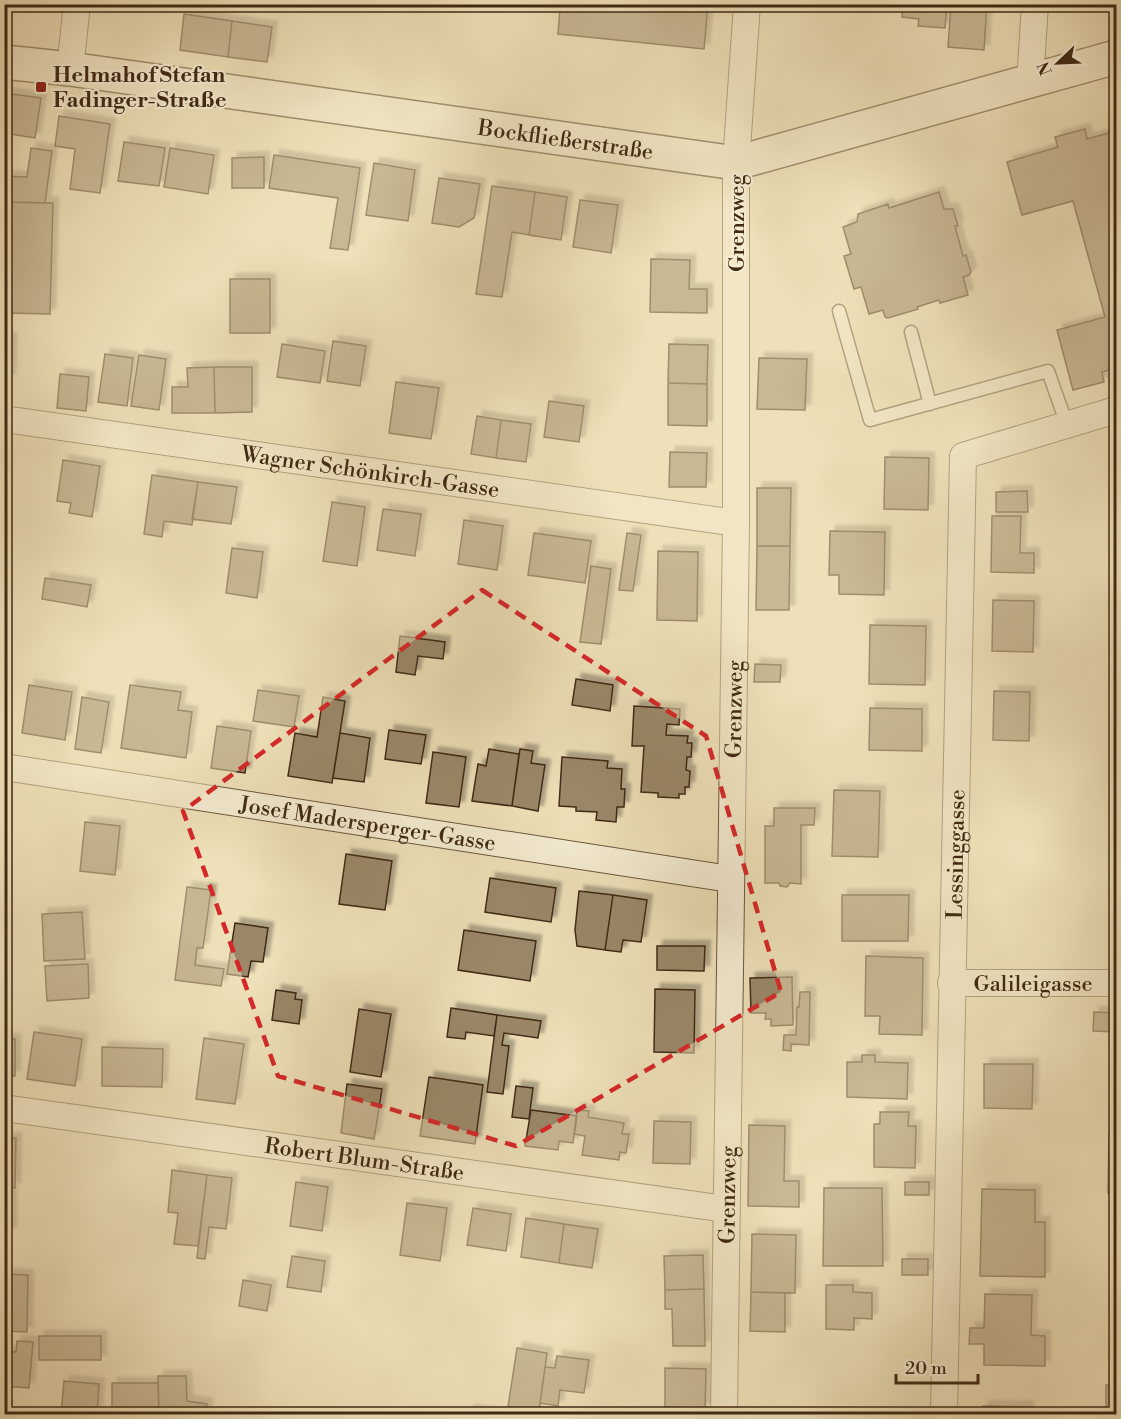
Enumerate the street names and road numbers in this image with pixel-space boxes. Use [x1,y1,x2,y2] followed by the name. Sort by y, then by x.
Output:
[475,115,655,166] street label: Bockfließerstraße
[724,173,751,272] street label: Grenzweg
[238,441,501,504] street label: Wagner Schönkirch-Gasse
[721,659,749,758] street label: Grenzweg
[942,789,971,919] street label: Lessinggasse
[236,791,498,858] street label: Josef Madersperger-Gasse
[974,971,1093,998] street label: Galileigasse
[263,1133,466,1187] street label: Robert Blum-Straße
[714,1145,743,1244] street label: Grenzweg

